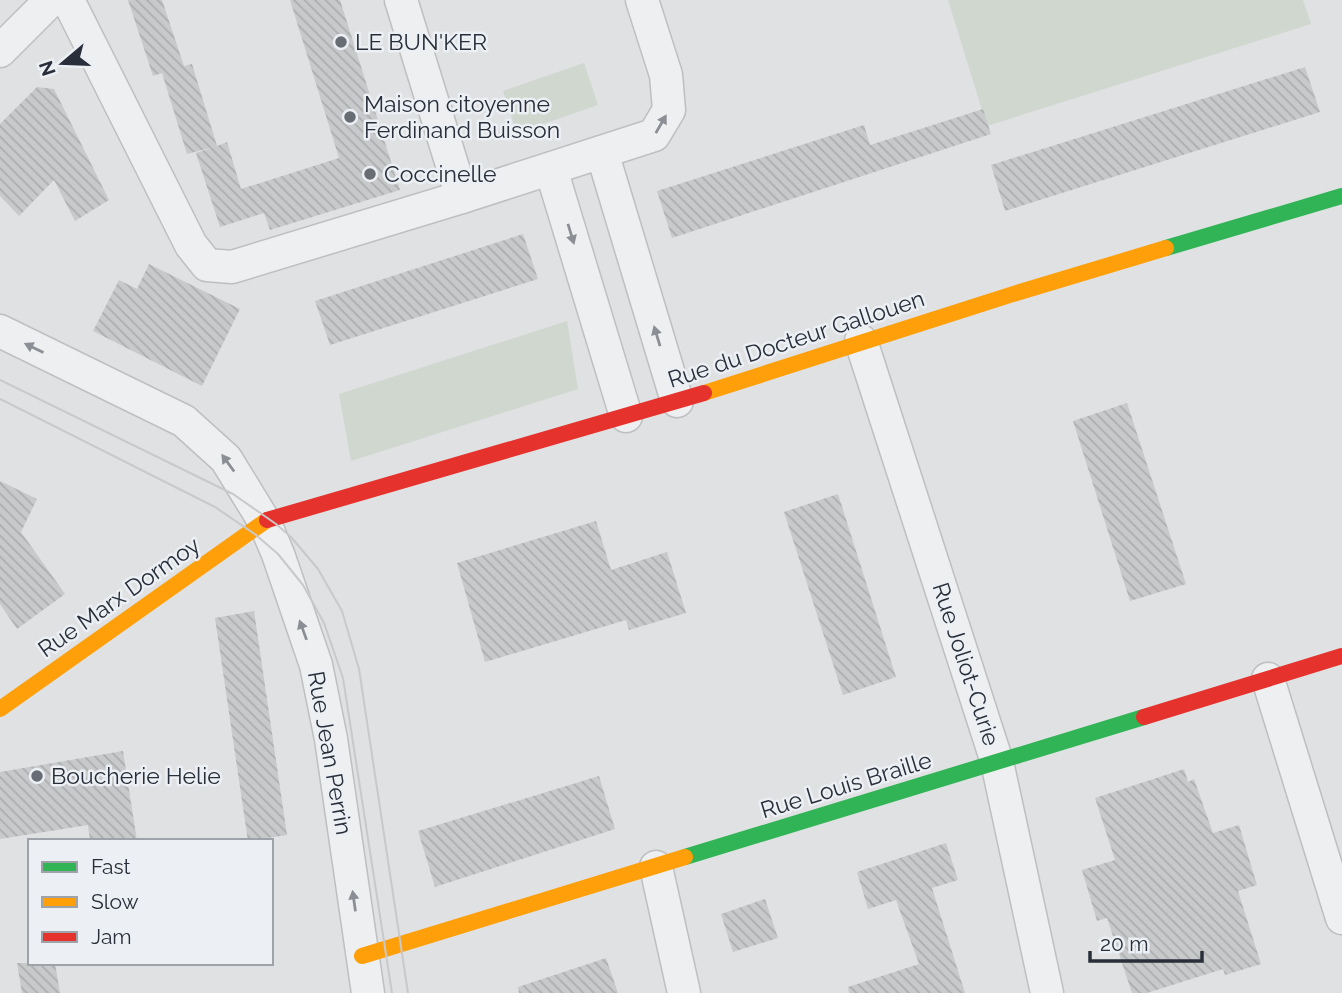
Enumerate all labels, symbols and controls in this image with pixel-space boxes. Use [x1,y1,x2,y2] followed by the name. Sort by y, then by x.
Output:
[28,28,98,98] north arrow
[355,28,487,55] place label: LE BUN'KER
[333,34,349,50] marker: LE BUN'KER
[34,58,60,79] text: N
[364,90,560,143] place label: Maison citoyenne Ferdinand Buisson
[342,109,358,125] marker: Maison citoyenne Ferdinand Buisson
[655,114,667,133] one-way arrow
[384,160,497,187] place label: Coccinelle
[362,166,378,182] marker: Coccinelle
[567,224,577,245] one-way arrow
[664,284,928,393] street label: Rue du Docteur Gallouen
[652,325,662,346] one-way arrow
[24,343,44,354] one-way arrow
[220,455,235,473] one-way arrow
[33,531,205,662] street label: Rue Marx Dormoy
[927,579,1006,749] street label: Rue Joliot-Curie
[297,620,308,641] one-way arrow
[303,669,358,837] street label: Rue Jean Perrin
[757,746,935,823] street label: Rue Louis Braille
[51,762,221,789] place label: Boucherie Helie
[29,768,45,784] marker: Boucherie Helie
[28,839,273,965] legend
[91,854,131,879] text: Fast
[91,889,139,914] text: Slow
[349,890,360,912] one-way arrow
[1090,920,1202,964] scale bar
[91,924,132,949] text: Jam
[1100,931,1148,956] text: 20 m

